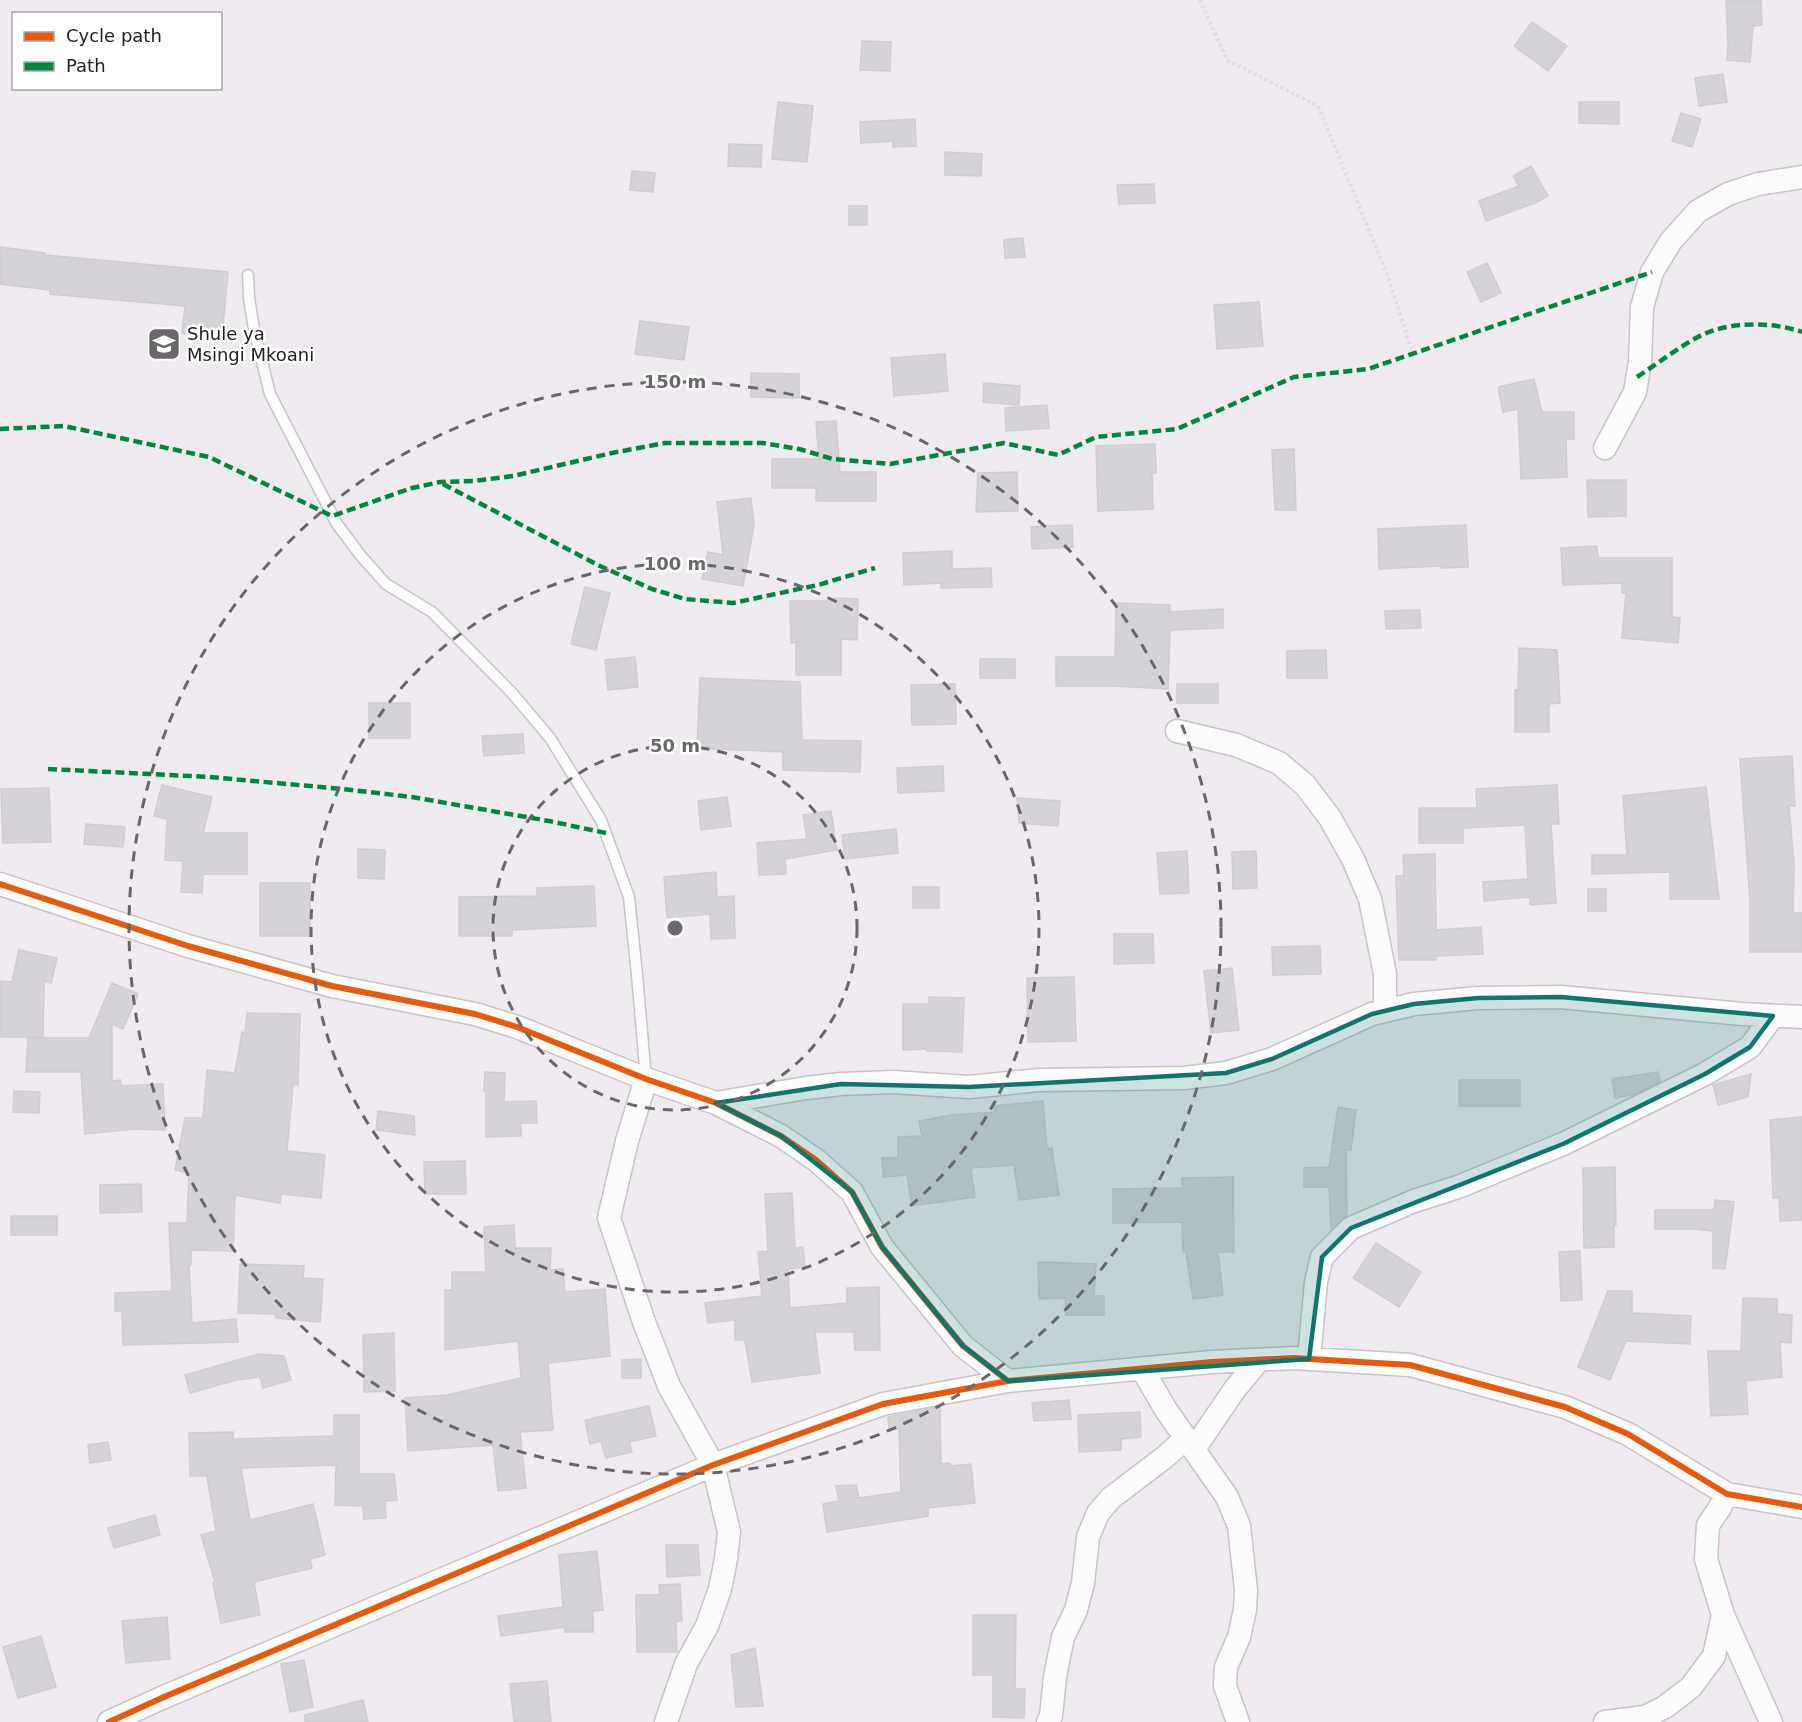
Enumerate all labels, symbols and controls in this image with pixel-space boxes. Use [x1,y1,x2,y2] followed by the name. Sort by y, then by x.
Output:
[12,12,222,90] legend
[66,25,162,46] text: Cycle path
[66,55,106,76] text: Path
[187,323,314,365] place label: Shule ya Msingi Mkoani
[146,326,182,362] school or university icon: Shule ya Msingi Mkoani
[644,371,706,392] text: 150 m
[644,553,706,574] text: 100 m
[650,735,700,756] text: 50 m
[665,918,685,938] centre of rings

